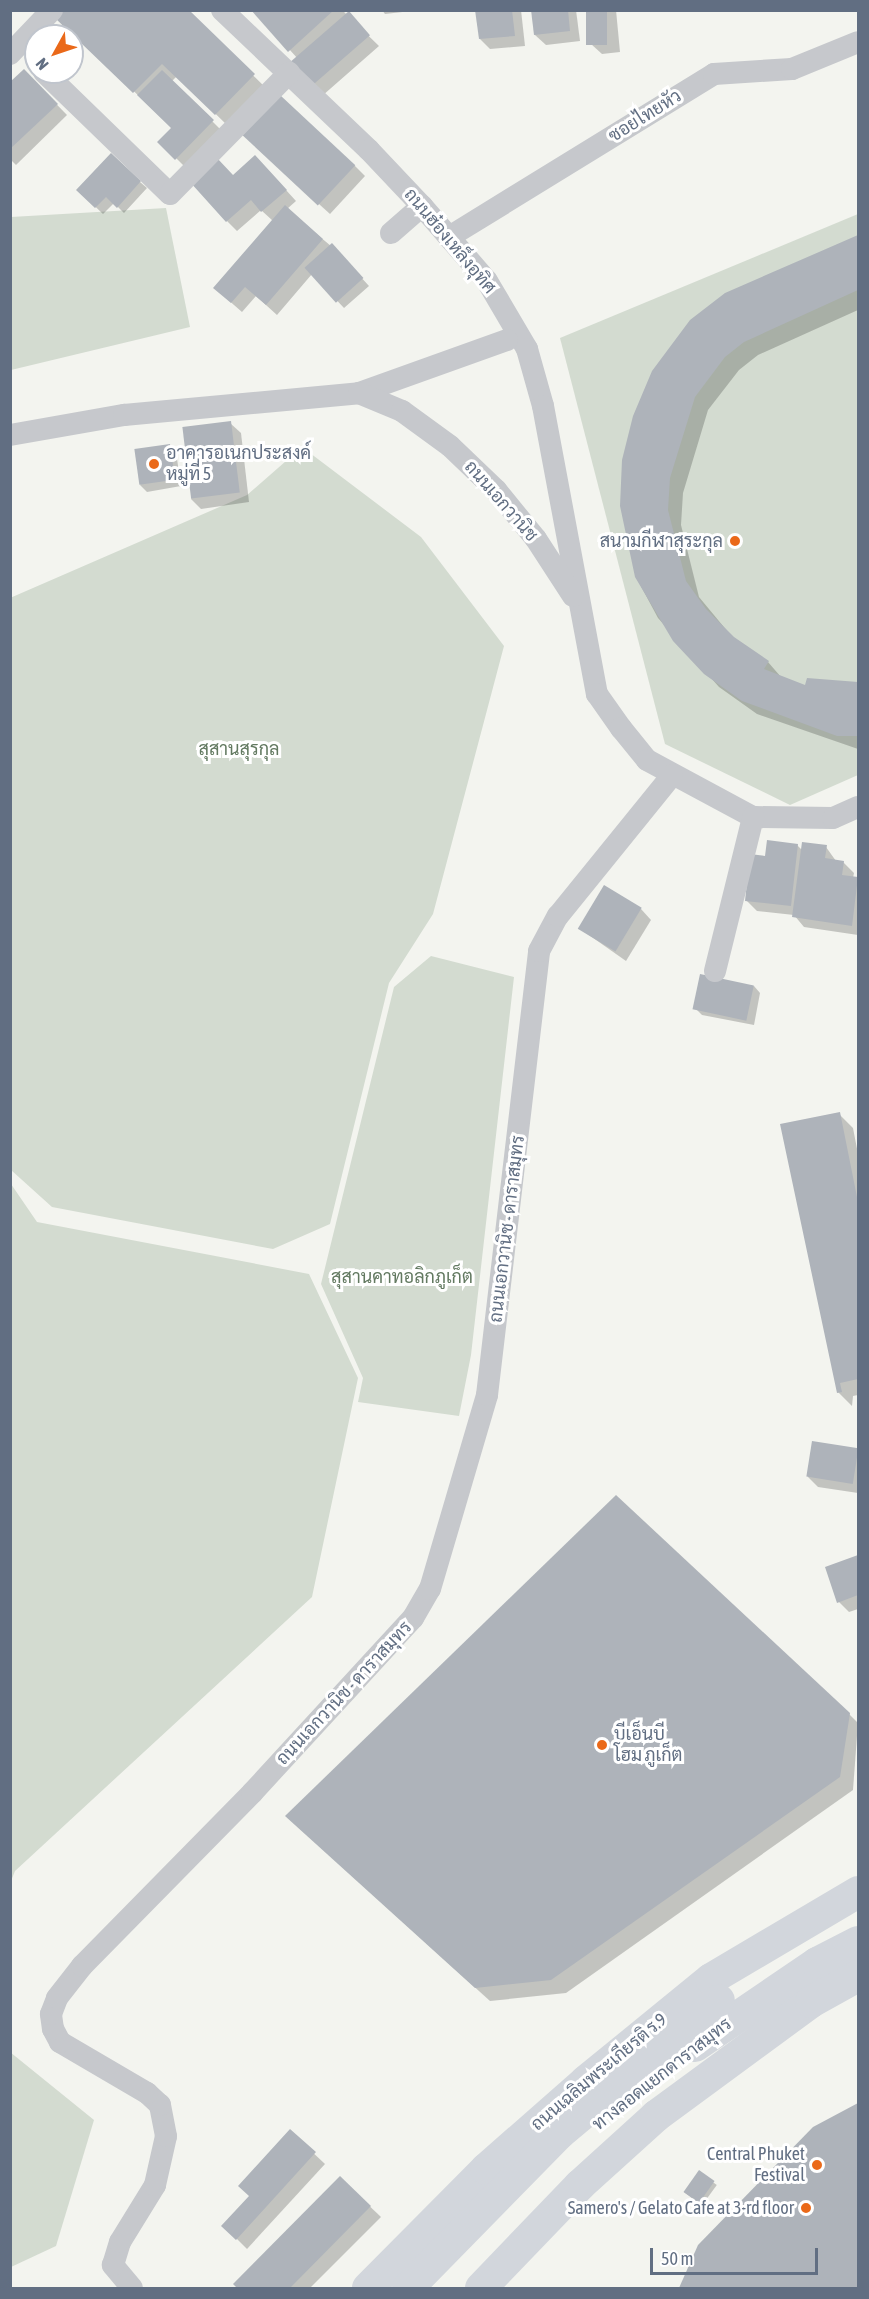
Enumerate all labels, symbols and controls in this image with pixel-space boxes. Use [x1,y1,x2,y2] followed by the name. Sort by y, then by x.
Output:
[24,24,84,84] north arrow
[32,55,52,74] text: N
[605,85,685,147] street label: ซอยไทยหัว
[400,184,500,298] street label: ถนนฮ๋องเหล็งอุทิศ
[166,443,311,486] place label: อาคารอเนกประสงค์ หมู่ที่ 5
[460,456,542,546] street label: ถนนเอกวานิช
[147,457,161,471] marker: อาคารอเนกประสงค์ หมู่ที่ 5
[600,530,723,552] place label: สนามกีฬาสุระกุล
[728,534,742,548] marker: สนามกีฬาสุระกุล
[198,738,280,760] park label: สุสานสุรกุล
[485,1134,529,1324] street label: ถนนเอกวานิช - ดาราสมุทร
[331,1266,473,1288] park label: สุสานคาทอลิกภูเก็ต
[272,1617,416,1769] street label: ถนนเอกวานิช - ดาราสมุทร
[614,1724,682,1766] place label: บีเอ็นบี โฮม ภูเก็ต
[595,1738,609,1752] marker: บีเอ็นบี โฮม ภูเก็ต
[527,2009,671,2135] street label: ถนนเฉลิมพระเกียรติ ร.9
[588,2013,736,2135] street label: ทางลอดแยกดาราสมุทร
[707,2144,805,2186] place label: Central Phuket Festival
[810,2158,824,2172] marker: Central Phuket Festival
[568,2197,794,2219] place label: Samero's / Gelato Cafe at 3-rd floor
[799,2201,813,2215] marker: Samero's / Gelato Cafe at 3-rd floor
[653,2236,821,2274] scale bar
[661,2248,693,2269] text: 50 m

